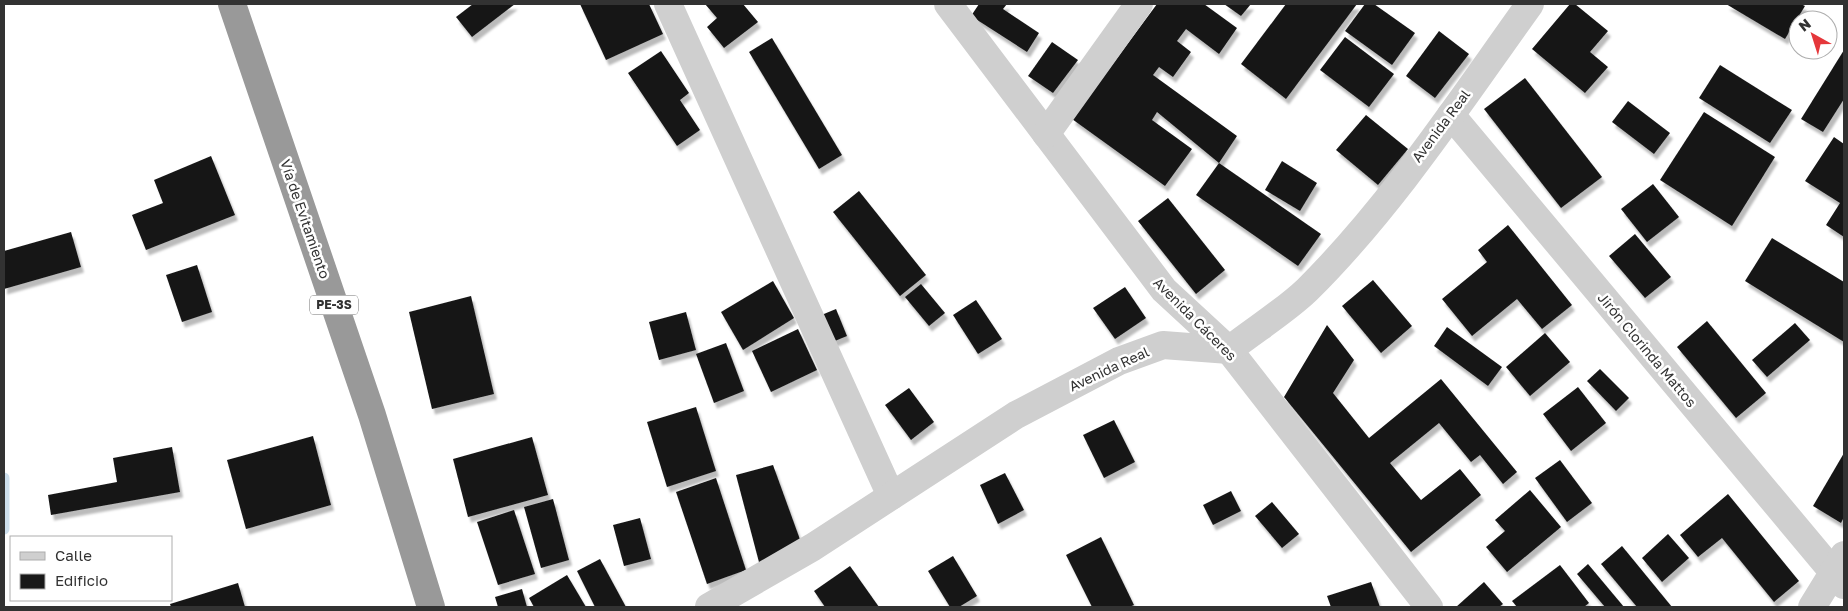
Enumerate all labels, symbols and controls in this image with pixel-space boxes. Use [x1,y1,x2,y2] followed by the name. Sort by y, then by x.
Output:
[1788,10,1838,60] north arrow
[1795,15,1814,34] text: N
[1408,86,1473,165] street label: Avenida Real
[277,157,334,281] street label: Vía de Evitamiento
[1150,274,1240,364] street label: Avenida Cáceres
[1595,289,1700,410] street label: Jirón Clorinda Mattos
[310,296,358,314] road number: PE-3S
[1066,343,1152,395] street label: Avenida Real
[10,536,172,601] legend
[55,546,92,564] text: Calle
[55,571,108,589] text: Edificio

